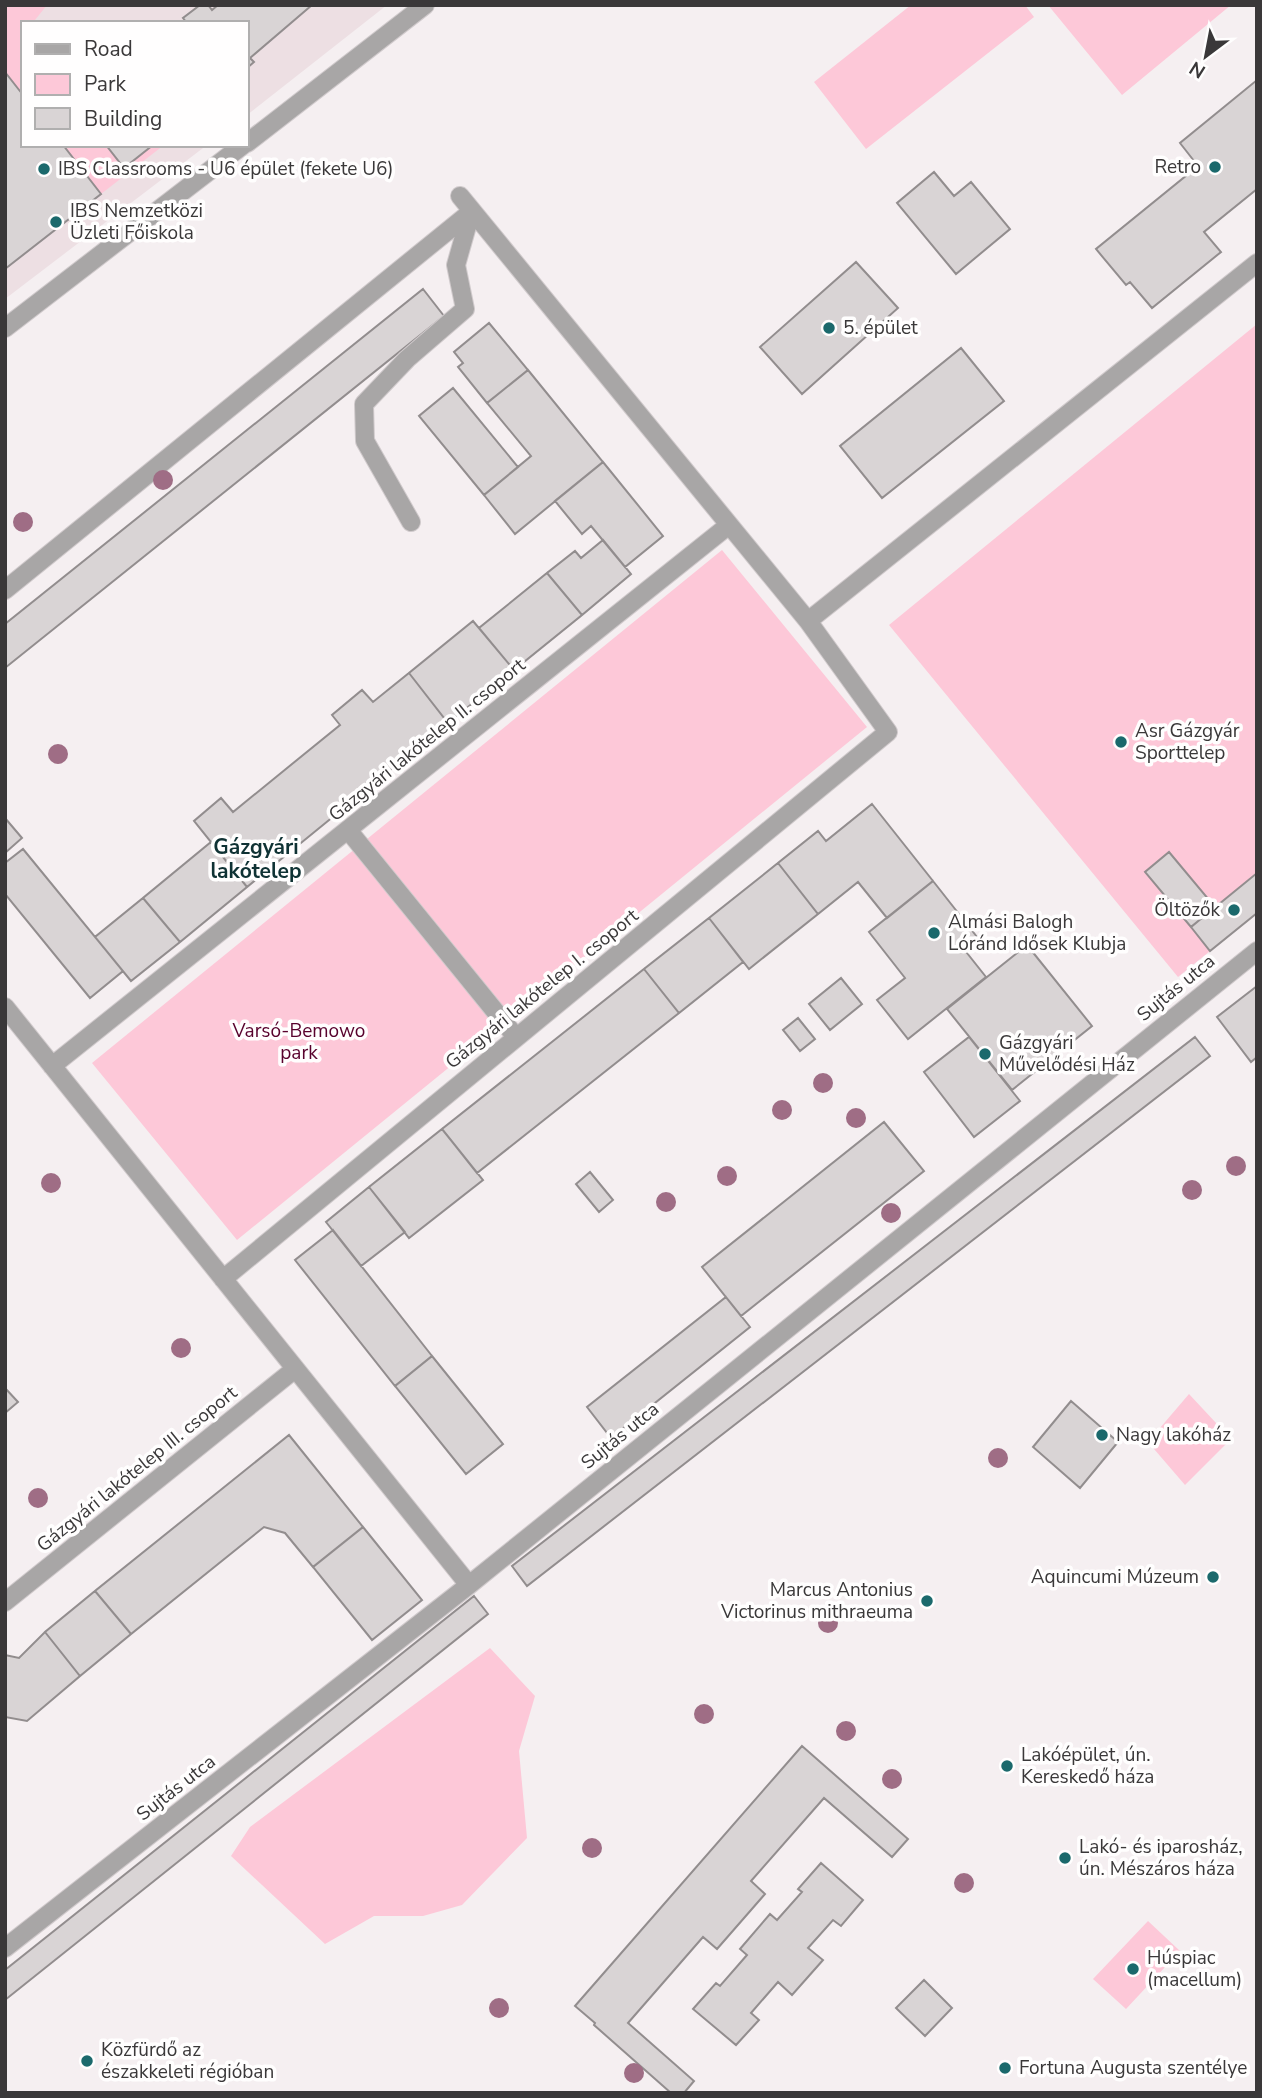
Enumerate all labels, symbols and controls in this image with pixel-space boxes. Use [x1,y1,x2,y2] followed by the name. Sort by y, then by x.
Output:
[21,21,248,147] legend
[1171,21,1241,91] north arrow
[84,35,133,63] text: Road
[1185,55,1210,84] text: N
[84,70,126,98] text: Park
[84,105,162,133] text: Building
[1155,154,1201,180] place label: Retro
[58,156,394,182] place label: IBS Classrooms - U6 épület (fekete U6)
[1207,159,1223,175] marker: Retro
[36,161,52,177] marker: IBS Classrooms - U6 épület (fekete U6)
[70,198,203,246] place label: IBS Nemzetközi Üzleti Főiskola
[48,214,64,230] marker: IBS Nemzetközi Üzleti Főiskola
[843,315,918,341] place label: 5. épület
[821,320,837,336] marker: 5. épület
[323,652,531,828] street label: Gázgyári lakótelep II. csoport
[1135,718,1240,766] place label: Asr Gázgyár Sporttelep
[1113,734,1129,750] marker: Asr Gázgyár Sporttelep
[210,833,302,885] district label: Gázgyári lakótelep
[1154,897,1220,923] place label: Öltözők
[1226,902,1242,918] marker: Öltözők
[440,903,644,1075] street label: Gázgyári lakótelep I. csoport
[948,909,1126,957] place label: Almási Balogh Lóránd Idősek Klubja
[926,925,942,941] marker: Almási Balogh Lóránd Idősek Klubja
[1131,948,1221,1028] street label: Sujtás utca
[232,1018,365,1066] park label: Varsó-Bemowo park
[999,1030,1135,1078] place label: Gázgyári Művelődési Ház
[977,1046,993,1062] marker: Gázgyári Művelődési Ház
[31,1380,243,1558] street label: Gázgyári lakótelep III. csoport
[575,1396,665,1476] street label: Sujtás utca
[1116,1422,1231,1448] place label: Nagy lakóház
[1094,1427,1110,1443] marker: Nagy lakóház
[1031,1564,1199,1590] place label: Aquincumi Múzeum
[1205,1569,1221,1585] marker: Aquincumi Múzeum
[720,1577,913,1625] place label: Marcus Antonius Victorinus mithraeuma
[919,1593,935,1609] marker: Marcus Antonius Victorinus mithraeuma
[1021,1742,1154,1790] place label: Lakóépület, ún. Kereskedő háza
[131,1749,221,1827] street label: Sujtás utca
[999,1758,1015,1774] marker: Lakóépület, ún. Kereskedő háza
[1079,1834,1243,1882] place label: Lakó- és iparosház, ún. Mészáros háza
[1057,1850,1073,1866] marker: Lakó- és iparosház, ún. Mészáros háza
[1147,1945,1242,1993] place label: Húspiac (macellum)
[1125,1961,1141,1977] marker: Húspiac (macellum)
[101,2037,274,2085] place label: Közfürdő az északkeleti régióban
[79,2053,95,2069] marker: Közfürdő az északkeleti régióban
[1019,2055,1247,2081] place label: Fortuna Augusta szentélye
[997,2060,1013,2076] marker: Fortuna Augusta szentélye

